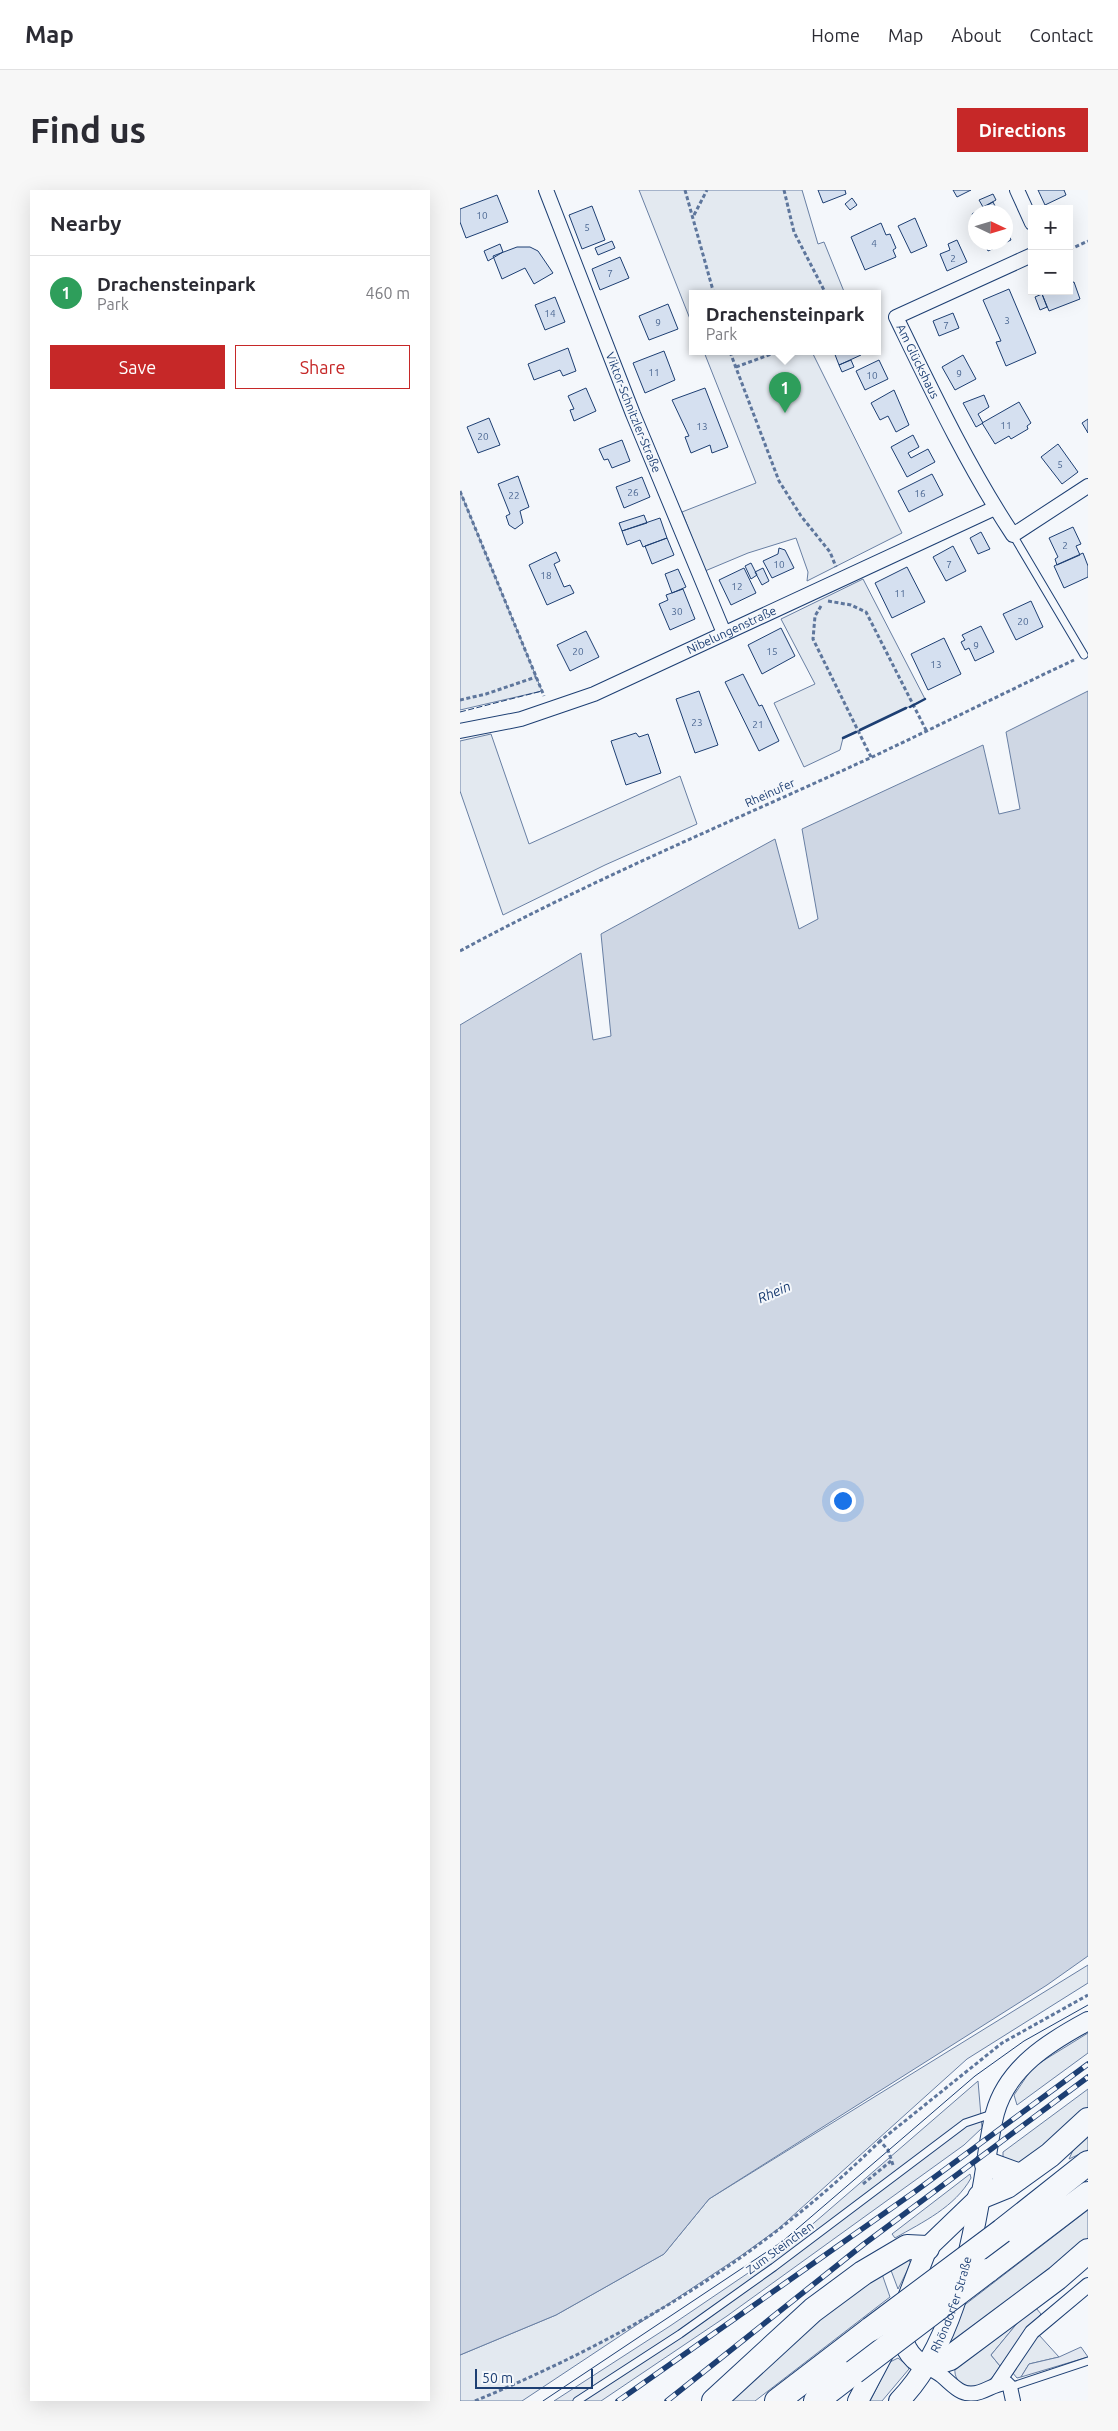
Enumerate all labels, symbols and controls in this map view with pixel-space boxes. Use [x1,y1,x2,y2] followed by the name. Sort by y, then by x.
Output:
[25,21,74,48] text: Map
[811,25,860,45] text: Home
[888,25,923,45] text: Map
[951,25,1001,45] text: About
[1029,25,1093,45] text: Contact
[957,108,1088,152] button: Directions
[30,110,146,150] text: Find us
[968,205,1013,250] north arrow
[1028,205,1073,295] map controls
[1028,205,1073,250] button: +
[476,210,488,221] house number: 10
[50,211,121,235] text: Nearby
[584,222,590,233] house number: 5
[871,238,877,249] house number: 4
[1028,250,1073,295] button: −
[950,253,956,264] house number: 2
[607,268,613,279] house number: 7
[97,273,256,295] text: Drachensteinpark
[61,284,71,302] text: 1
[365,284,410,302] text: 460 m
[689,290,881,355] popup
[97,295,129,313] text: Park
[706,303,864,325] text: Drachensteinpark
[544,308,556,319] house number: 14
[1004,315,1010,326] house number: 3
[655,317,661,328] house number: 9
[943,320,949,331] house number: 7
[895,322,942,400] street label: Am Glückshaus
[706,325,737,343] text: Park
[50,345,225,389] button: Save
[235,345,410,389] button: Share
[604,350,664,474] street label: Viktor-Schnitzler-Straße
[648,367,660,378] house number: 11
[956,368,962,379] house number: 9
[866,370,878,381] house number: 10
[769,372,801,413] pin: 1
[1000,420,1012,431] house number: 11
[696,421,708,432] house number: 13
[477,431,489,442] house number: 20
[1057,459,1063,470] house number: 5
[627,487,639,498] house number: 26
[914,488,926,499] house number: 16
[508,490,520,501] house number: 22
[1062,540,1068,551] house number: 2
[773,559,785,570] house number: 10
[946,559,952,570] house number: 7
[540,570,552,581] house number: 18
[731,581,743,592] house number: 12
[894,588,906,599] house number: 11
[685,603,778,656] street label: Nibelungenstraße
[671,606,683,617] house number: 30
[1017,616,1029,627] house number: 20
[973,640,979,651] house number: 9
[572,646,584,657] house number: 20
[766,646,778,657] house number: 15
[930,659,942,670] house number: 13
[691,717,703,728] house number: 23
[752,719,764,730] house number: 21
[743,776,797,809] street label: Rheinufer
[755,1278,793,1306] water label: Rhein
[830,1488,856,1514] your location
[744,2219,816,2276] street label: Zum Steinchen
[928,2255,974,2355] street label: Rhöndorfer Straße
[475,2366,592,2389] scale bar
[482,2370,513,2386] text: 50 m

